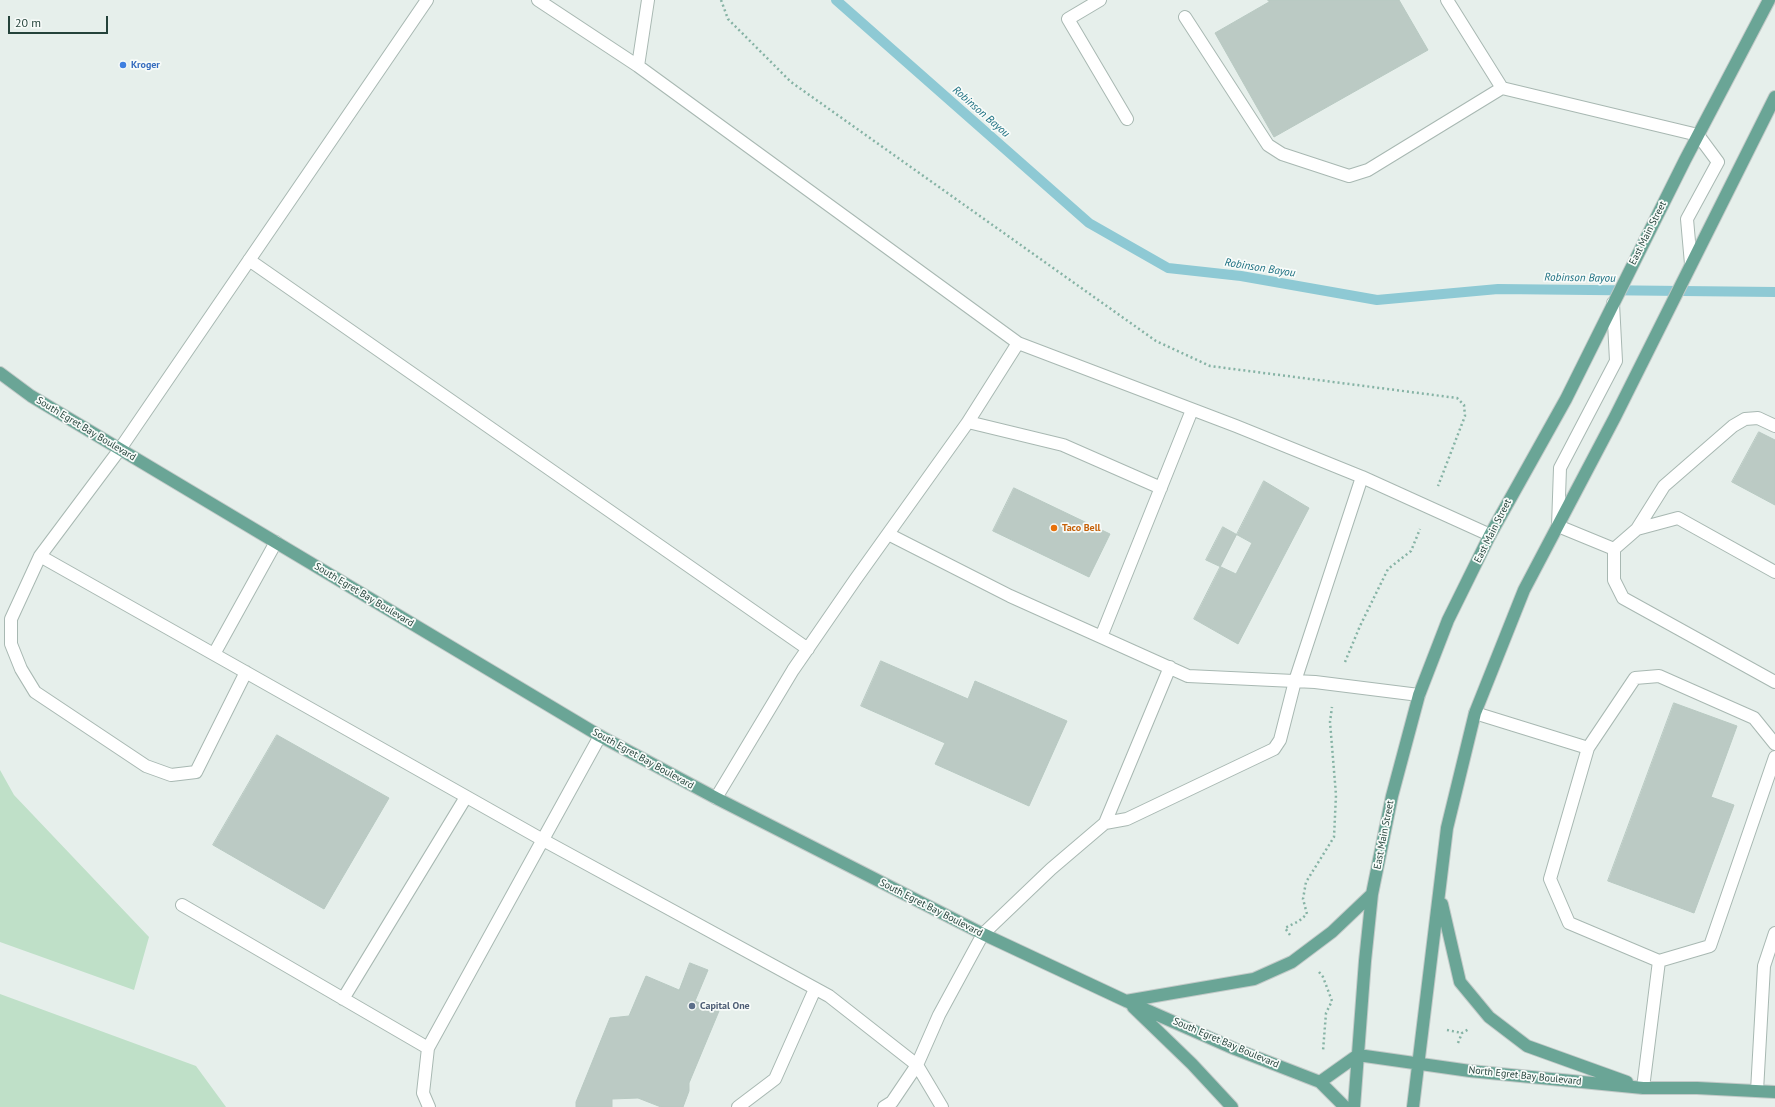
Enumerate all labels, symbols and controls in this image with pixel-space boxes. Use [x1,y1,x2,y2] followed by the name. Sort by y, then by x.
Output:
[10,8,110,34] scale bar
[15,15,41,30] text: 20 m
[131,59,160,71] place label: Kroger
[118,60,128,70] marker: Kroger
[950,84,1012,140] water label: Robinson Bayou
[1627,199,1669,267] street label: East Main Street
[1224,256,1296,280] water label: Robinson Bayou
[1544,271,1616,285] water label: Robinson Bayou
[34,395,138,463] street label: South Egret Bay Boulevard
[1472,497,1514,565] street label: East Main Street
[1062,522,1101,534] place label: Taco Bell
[1049,523,1059,533] marker: Taco Bell
[312,561,416,629] street label: South Egret Bay Boulevard
[590,726,696,792] street label: South Egret Bay Boulevard
[1371,800,1397,870] street label: East Main Street
[878,877,984,939] street label: South Egret Bay Boulevard
[700,1000,750,1012] place label: Capital One
[687,1001,697,1011] marker: Capital One
[1171,1015,1281,1071] street label: South Egret Bay Boulevard
[1468,1064,1582,1088] street label: North Egret Bay Boulevard

